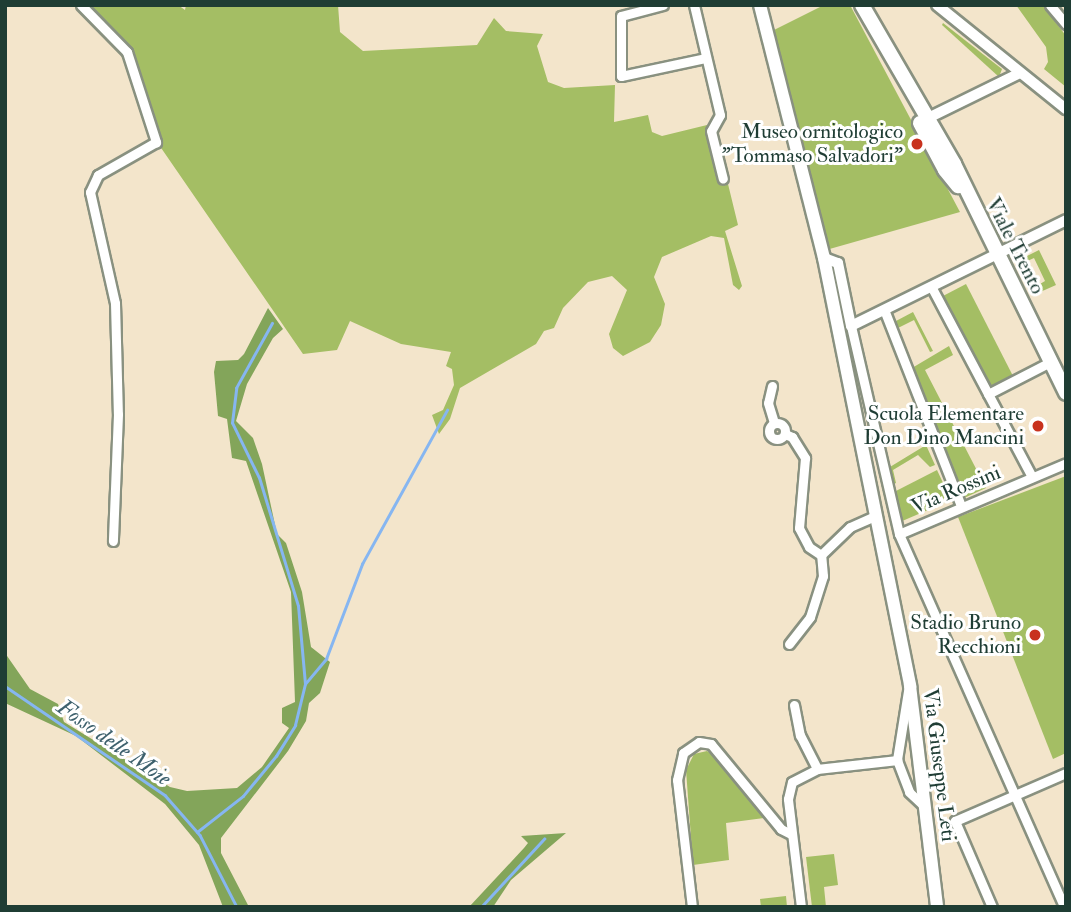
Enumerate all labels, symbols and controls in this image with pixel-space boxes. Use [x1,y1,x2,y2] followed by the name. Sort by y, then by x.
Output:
[721,119,903,169] place label: Museo ornitologico "Tommaso Salvadori"
[909,136,925,152] marker: Museo ornitologico "Tommaso Salvadori"
[980,194,1050,298] street label: Viale Trento
[863,401,1024,451] place label: Scuola Elementare Don Dino Mancini
[1030,418,1046,434] marker: Scuola Elementare Don Dino Mancini
[907,460,1005,520] street label: Via Rossini
[910,610,1021,660] place label: Stadio Bruno Recchioni
[1027,627,1043,643] marker: Stadio Bruno Recchioni
[917,687,961,843] street label: Via Giuseppe Leti
[52,694,176,792] water label: Fosso delle Moie

